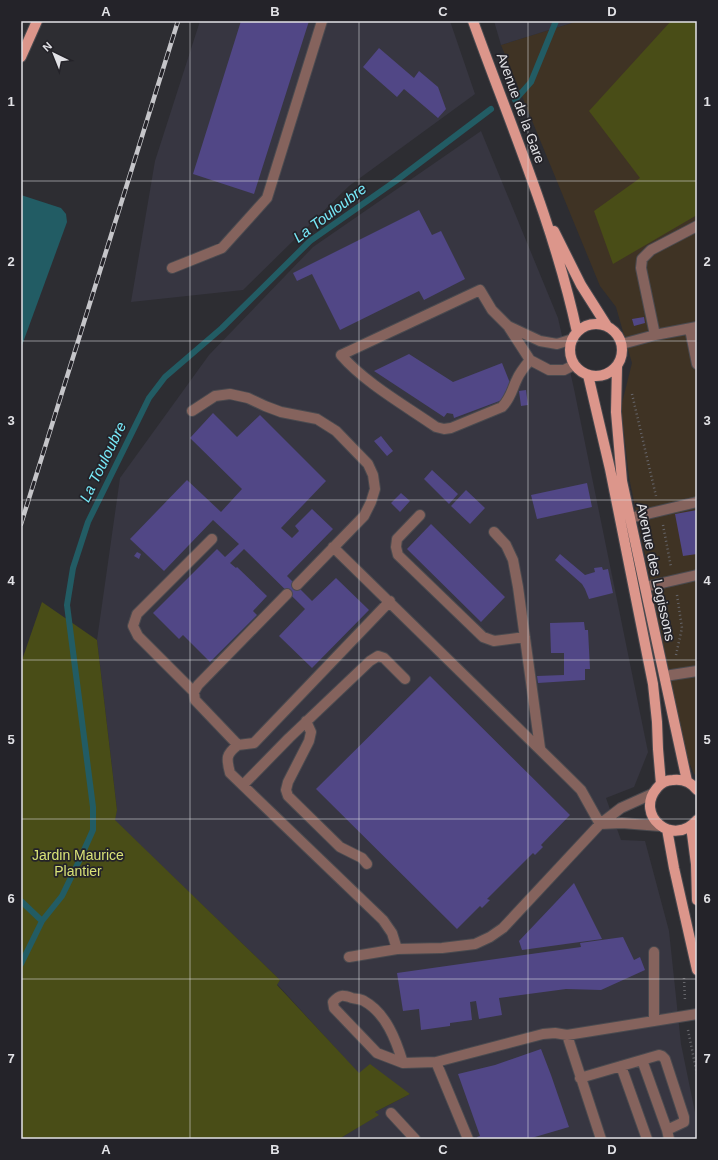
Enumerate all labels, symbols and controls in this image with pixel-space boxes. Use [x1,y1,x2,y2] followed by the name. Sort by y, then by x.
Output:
[101,4,111,19] text: A
[270,4,280,19] text: B
[438,4,448,19] text: C
[607,4,617,19] text: D
[34,34,74,74] north arrow
[40,40,54,54] text: N
[494,51,549,166] street label: Avenue de la Gare
[7,94,15,109] text: 1
[703,94,711,109] text: 1
[290,180,370,246] water label: La Touloubre
[7,254,15,269] text: 2
[703,254,711,269] text: 2
[7,413,15,428] text: 3
[703,413,711,428] text: 3
[76,419,129,505] water label: La Touloubre
[634,502,678,642] street label: Avenue des Logissons
[7,573,15,588] text: 4
[703,573,711,588] text: 4
[7,732,15,747] text: 5
[703,732,711,747] text: 5
[32,847,124,879] park label: Jardin Maurice Plantier
[7,891,15,906] text: 6
[703,891,711,906] text: 6
[7,1051,15,1066] text: 7
[703,1051,711,1066] text: 7
[101,1142,111,1157] text: A
[270,1142,280,1157] text: B
[438,1142,448,1157] text: C
[607,1142,617,1157] text: D

